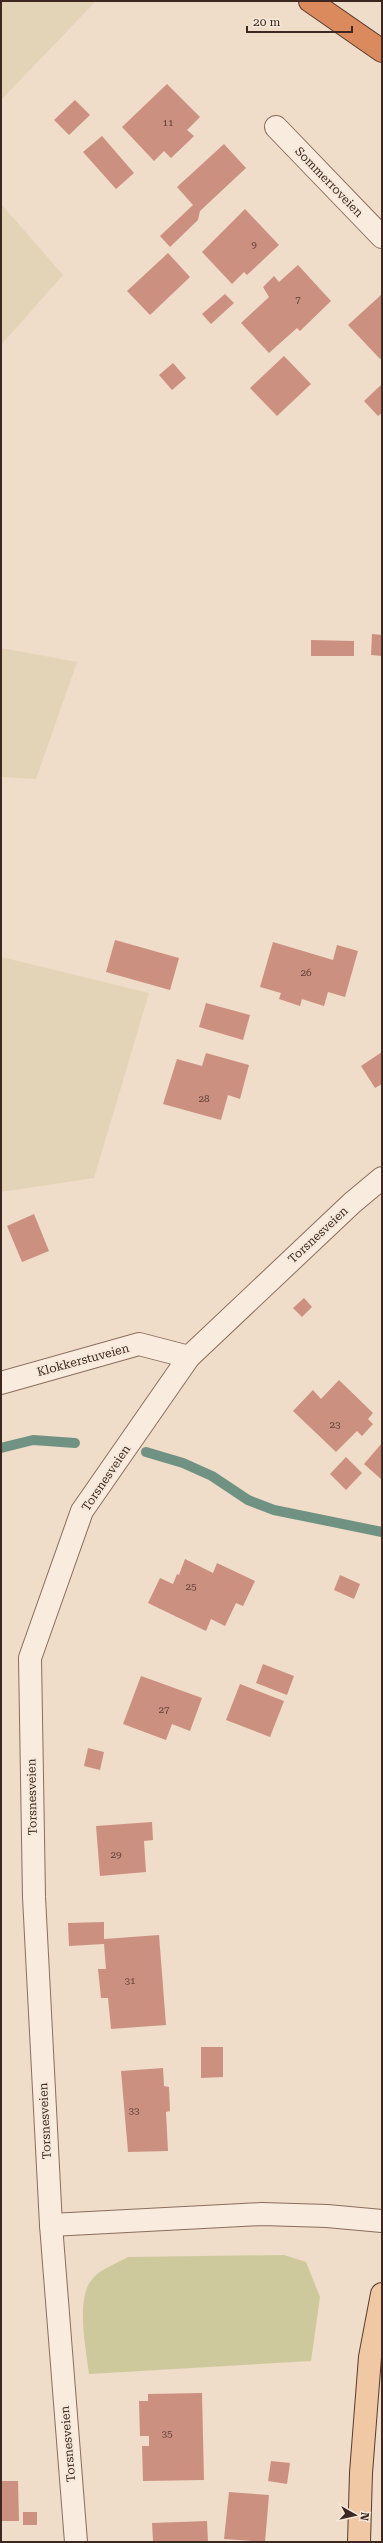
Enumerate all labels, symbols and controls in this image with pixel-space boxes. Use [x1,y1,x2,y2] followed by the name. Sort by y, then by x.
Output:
[247,8,352,34] scale bar
[253,15,280,29] text: 20 m
[162,117,174,128] house number: 11
[292,144,366,220] street label: Sommerroveien
[251,239,257,250] house number: 9
[295,294,301,305] house number: 7
[300,967,312,978] house number: 26
[198,1093,210,1104] house number: 28
[285,1204,351,1266] street label: Torsnesveien
[35,1341,131,1379] street label: Klokkerstuveien
[329,1419,341,1430] house number: 23
[79,1442,133,1514] street label: Torsnesveien
[185,1581,197,1592] house number: 25
[158,1704,170,1715] house number: 27
[24,1758,40,1835] street label: Torsnesveien
[110,1849,122,1860] house number: 29
[124,1975,136,1986] house number: 31
[36,2082,54,2160] street label: Torsnesveien
[128,2105,140,2116] house number: 33
[58,2405,78,2483] street label: Torsnesveien
[161,2428,173,2439] house number: 35
[335,2495,375,2535] north arrow
[357,2511,371,2522] text: N

